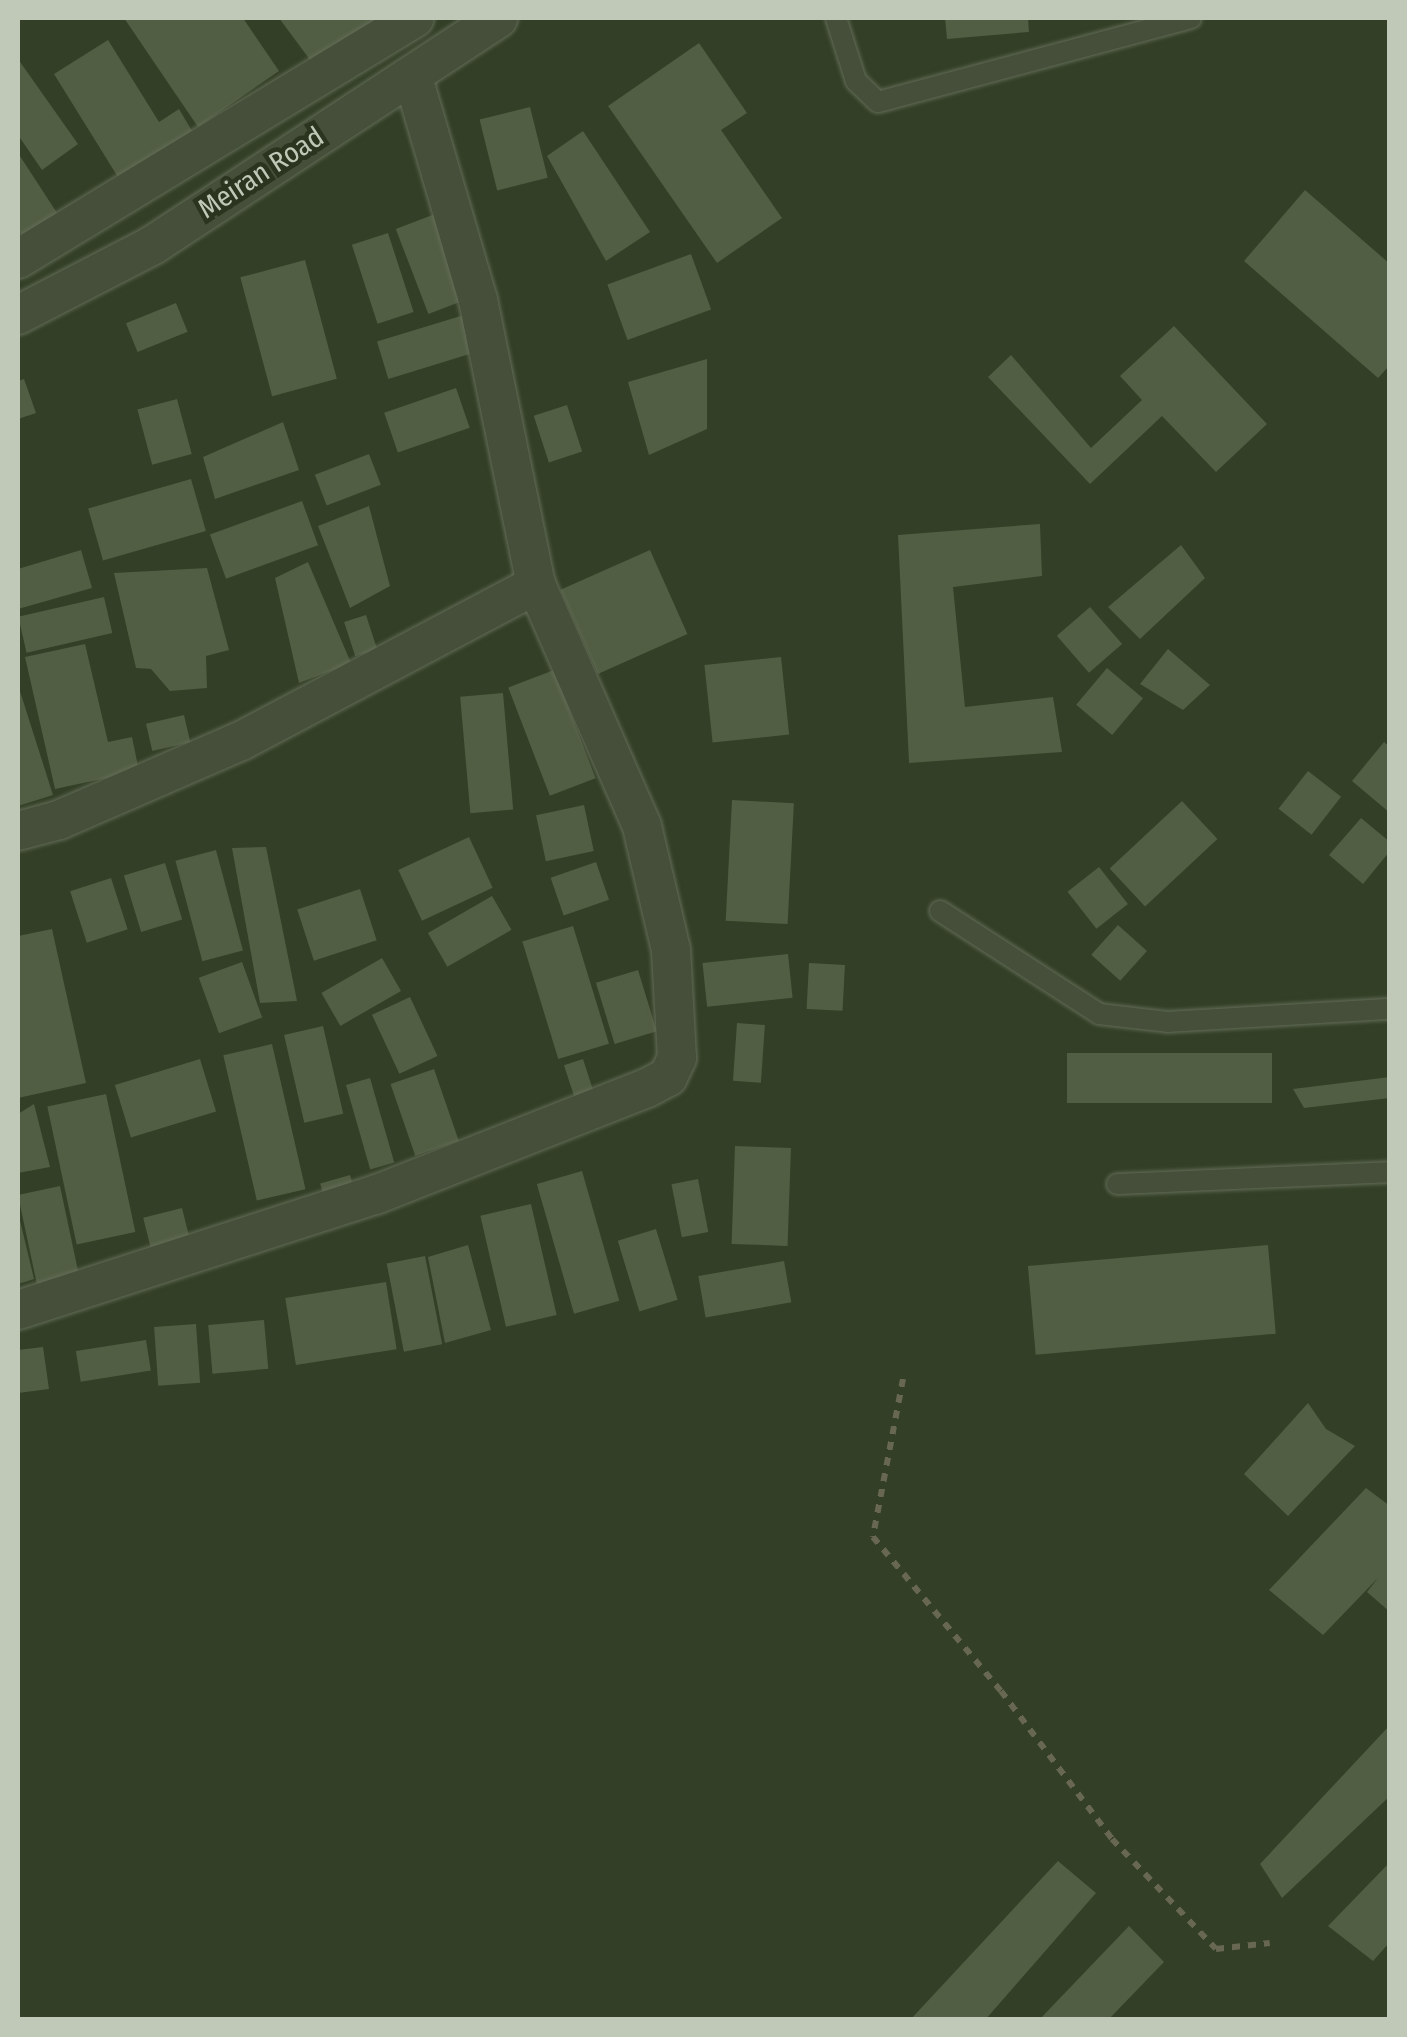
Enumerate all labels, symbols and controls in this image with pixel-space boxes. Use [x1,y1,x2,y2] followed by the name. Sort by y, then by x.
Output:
[192,120,330,226] street label: Meiran Road

